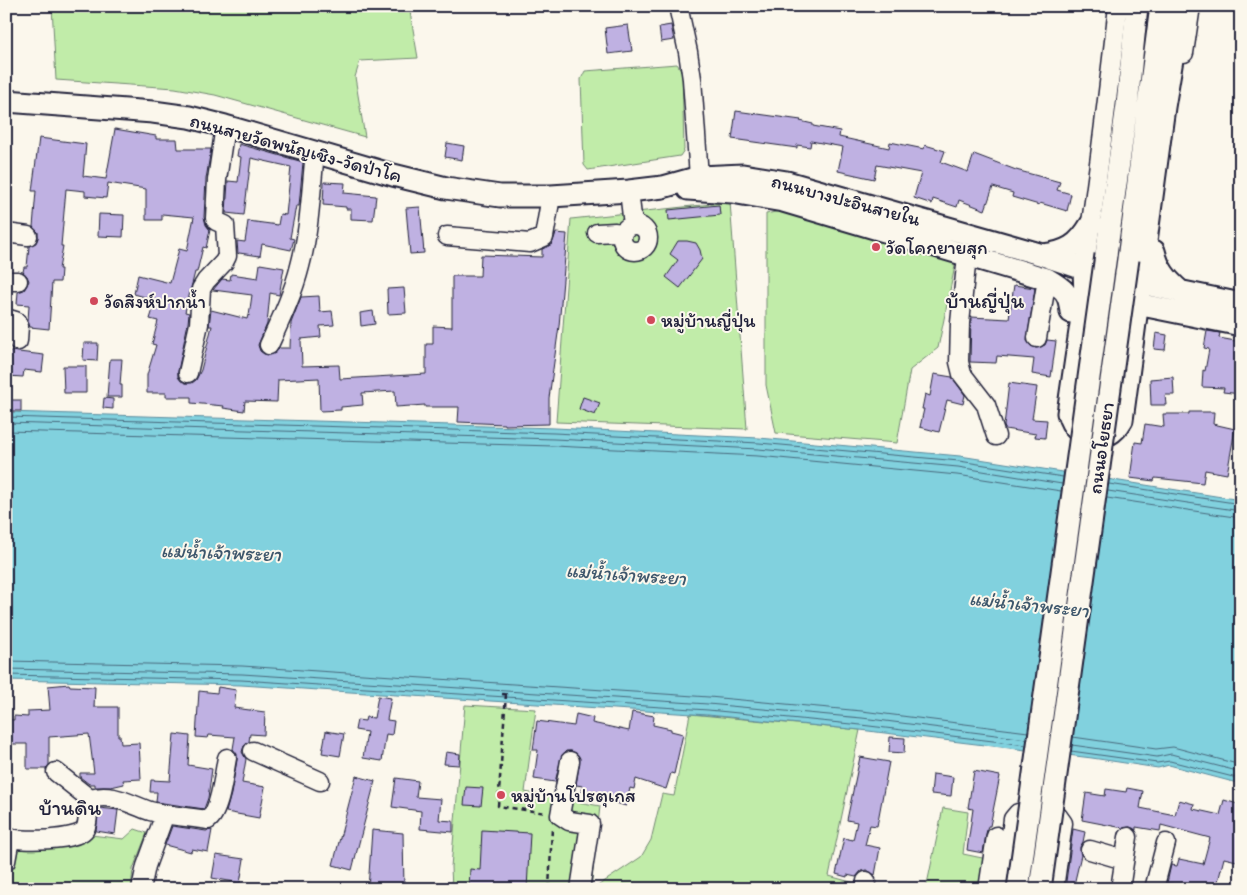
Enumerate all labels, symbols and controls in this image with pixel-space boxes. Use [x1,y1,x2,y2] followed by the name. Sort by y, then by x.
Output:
[188,109,404,187] street label: ถนนสายวัดพนัญเชิง-วัดป่าโค
[769,169,923,231] street label: ถนนบางปะอินสายใน
[886,236,988,260] place label: วัดโคกยายสุก
[870,241,882,253] marker: วัดโคกยายสุก
[946,287,1024,314] district label: บ้านญี่ปุ่น
[104,289,206,313] place label: วัดสิงห์ปากน้ำ
[88,295,100,307] marker: วัดสิงห์ปากน้ำ
[661,308,756,334] place label: หมู่บ้านญี่ปุ่น
[645,314,657,326] marker: หมู่บ้านญี่ปุ่น
[1083,401,1119,495] street label: ถนนอโยธยา
[160,538,282,566] water label: แม่น้ำเจ้าพระยา
[565,558,688,590] water label: แม่น้ำเจ้าพระยา
[968,586,1091,622] water label: แม่น้ำเจ้าพระยา
[511,784,636,809] place label: หมู่บ้านโปรตุเกส
[495,789,507,801] marker: หมู่บ้านโปรตุเกส
[39,795,101,820] district label: บ้านดิน

